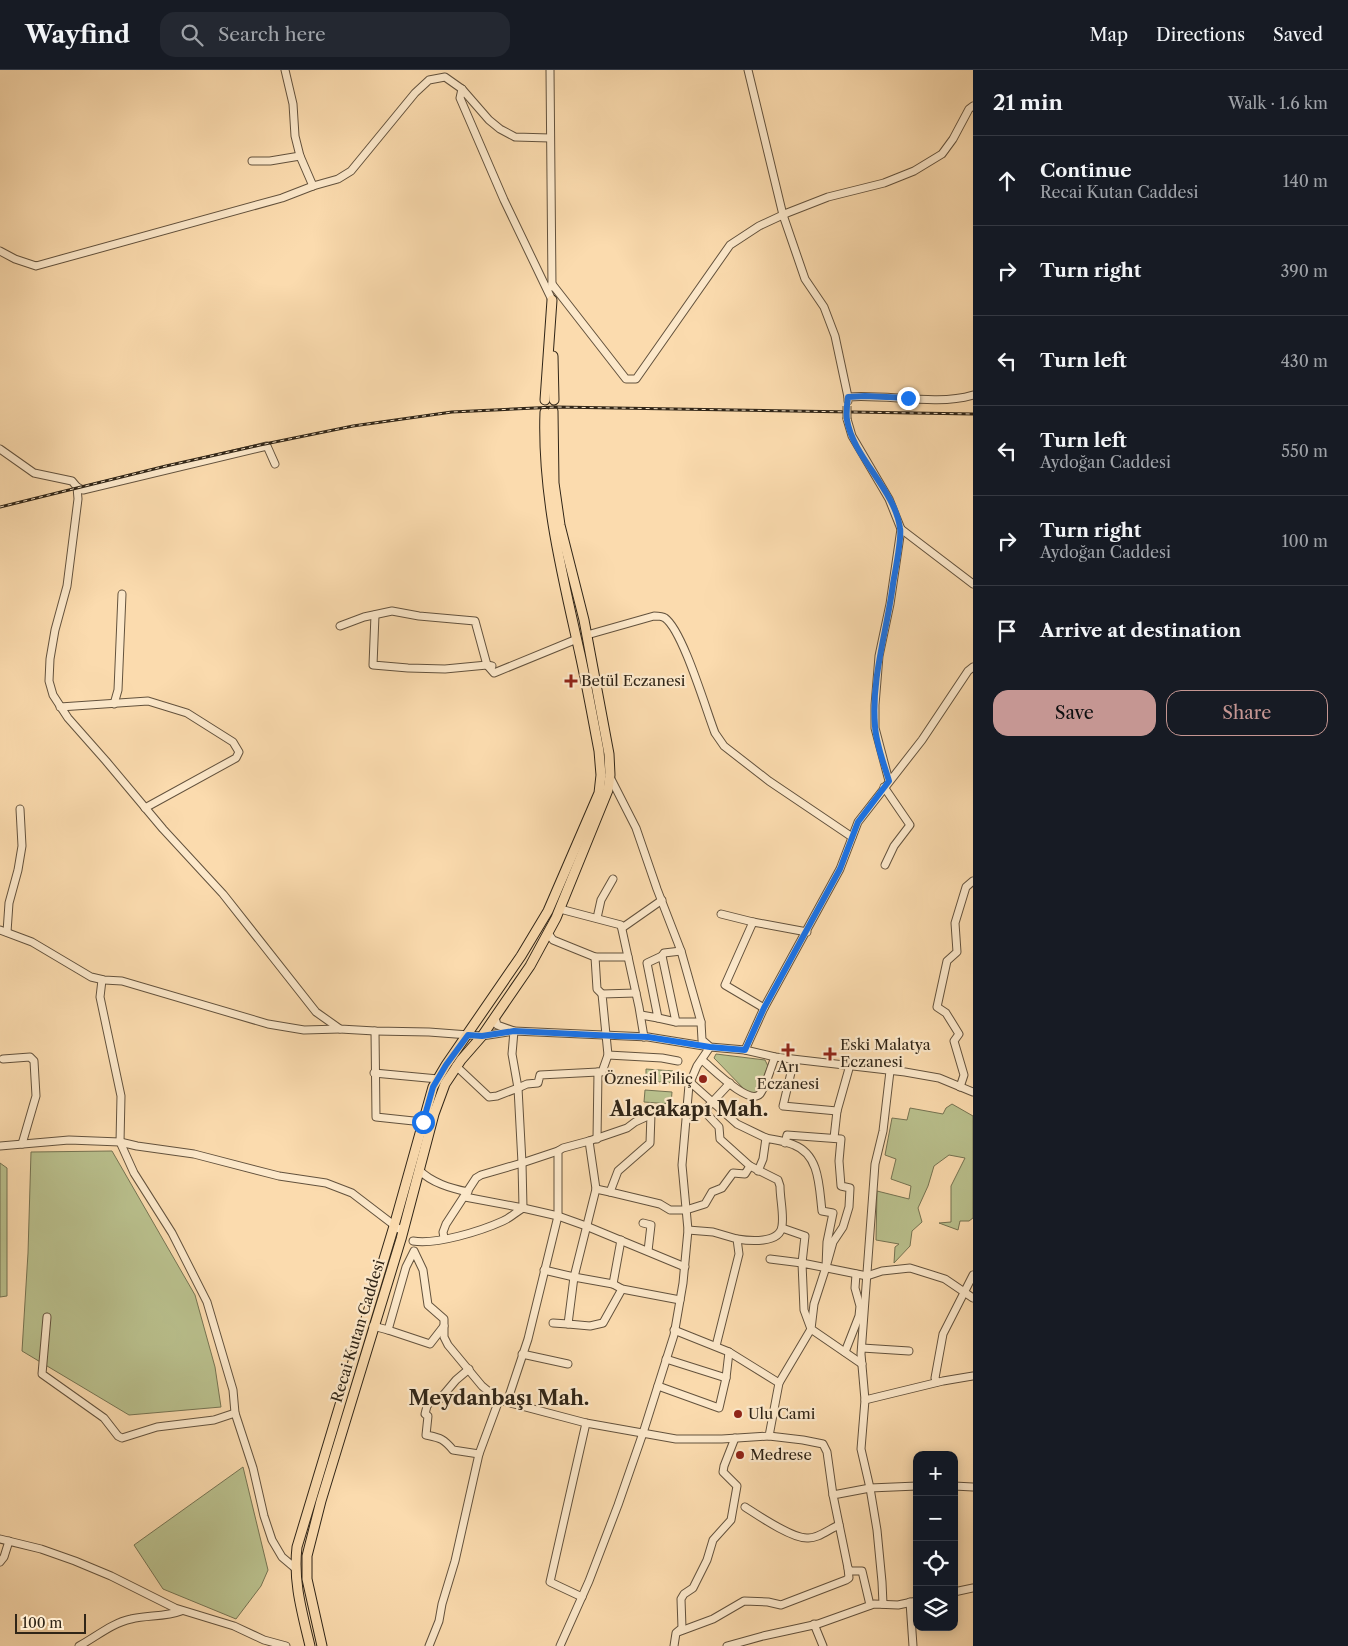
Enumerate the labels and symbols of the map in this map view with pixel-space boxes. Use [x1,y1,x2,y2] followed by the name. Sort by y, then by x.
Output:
[897,387,920,410] route end
[581,671,686,690] place label: Betül Eczanesi
[565,675,577,687] marker: Betül Eczanesi
[840,1035,931,1071] place label: Eski Malatya Eczanesi
[782,1044,794,1056] marker: Arı Eczanesi
[824,1048,836,1060] marker: Eski Malatya Eczanesi
[757,1057,820,1093] place label: Arı Eczanesi
[604,1069,693,1088] place label: Öznesil Piliç
[697,1073,709,1085] marker: Öznesil Piliç
[609,1097,768,1121] district label: Alacakapı Mah.
[412,1111,435,1134] route start
[327,1257,388,1405] street label: Recai Kutan Caddesi
[409,1386,589,1410] district label: Meydanbaşı Mah.
[748,1404,816,1423] place label: Ulu Cami
[732,1408,744,1420] marker: Ulu Cami
[750,1445,812,1464] place label: Medrese
[734,1449,746,1461] marker: Medrese
[15,1611,86,1634] scale bar

